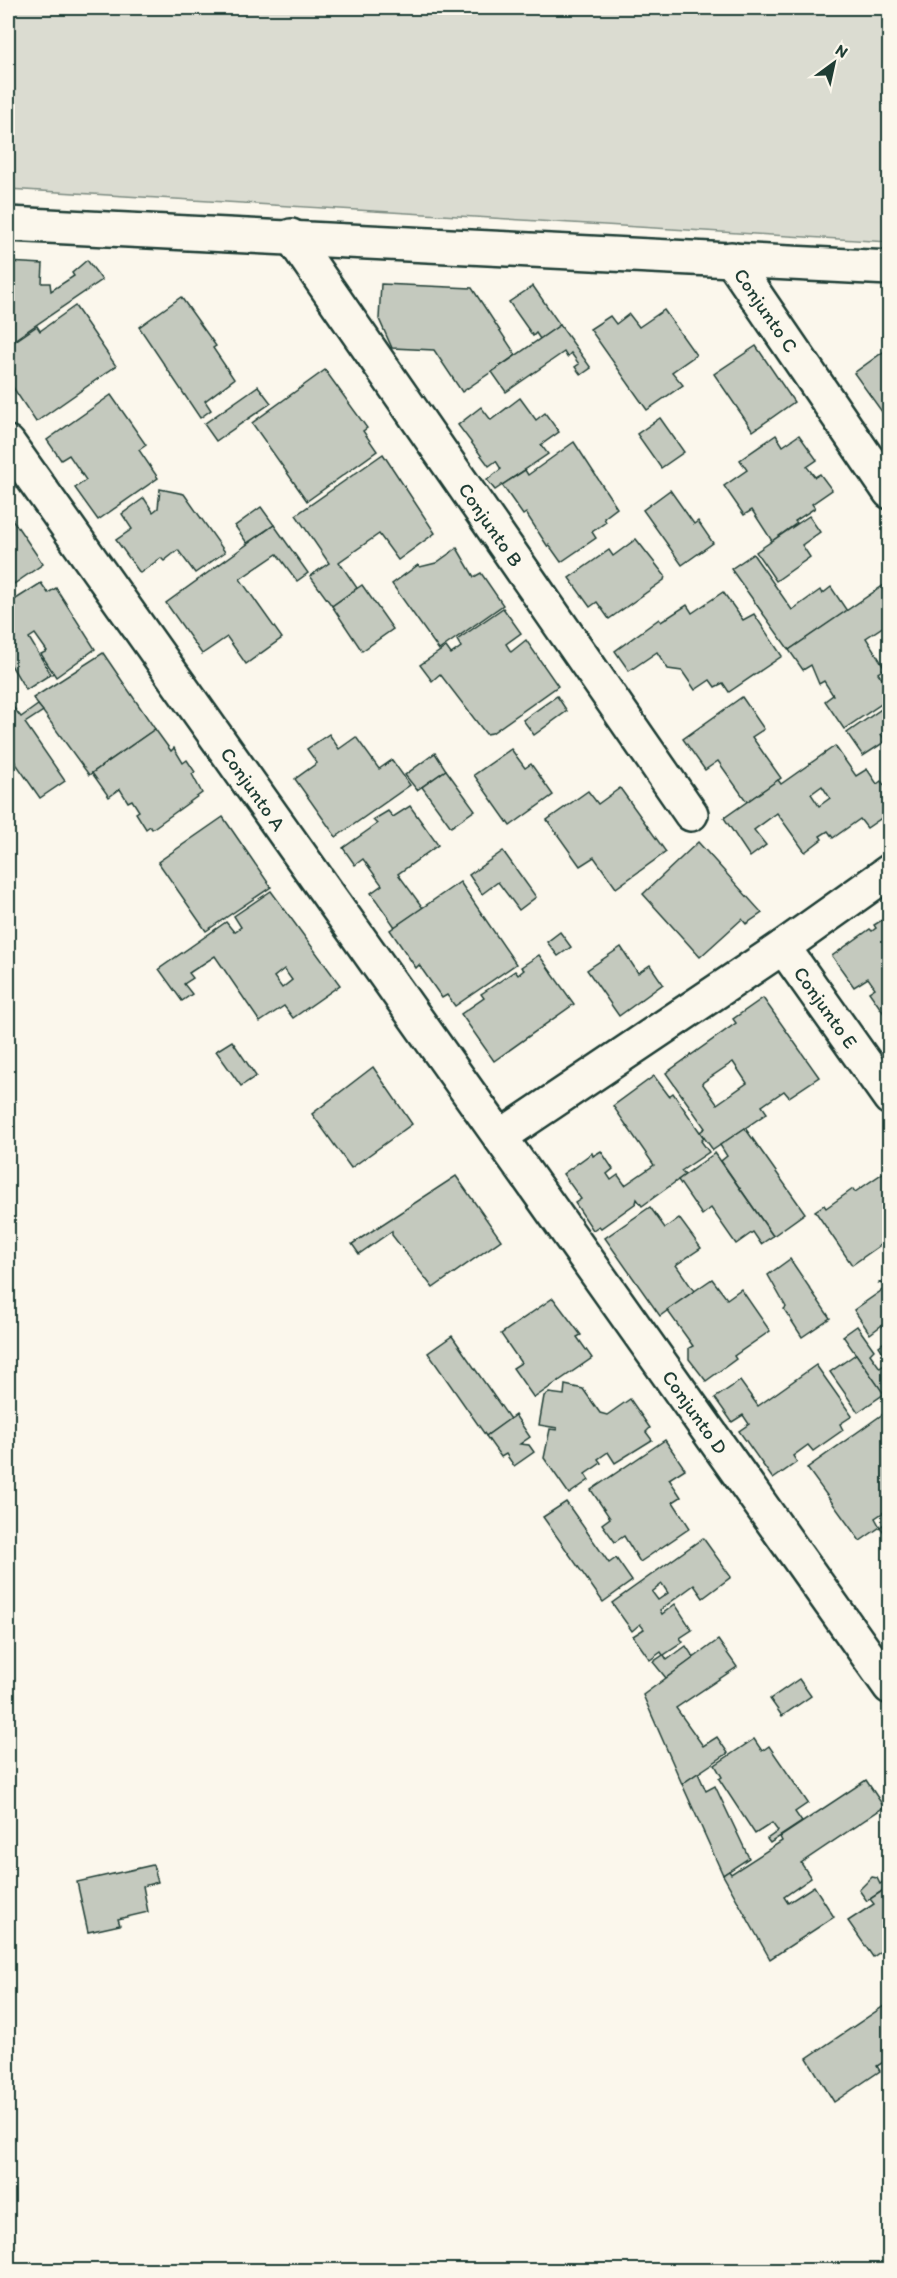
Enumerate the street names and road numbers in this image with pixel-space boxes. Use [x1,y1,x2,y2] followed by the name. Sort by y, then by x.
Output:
[729,263,803,357] street label: Conjunto C
[453,478,528,571] street label: Conjunto B
[215,743,291,835] street label: Conjunto A
[789,962,863,1053] street label: Conjunto E
[657,1366,733,1459] street label: Conjunto D

